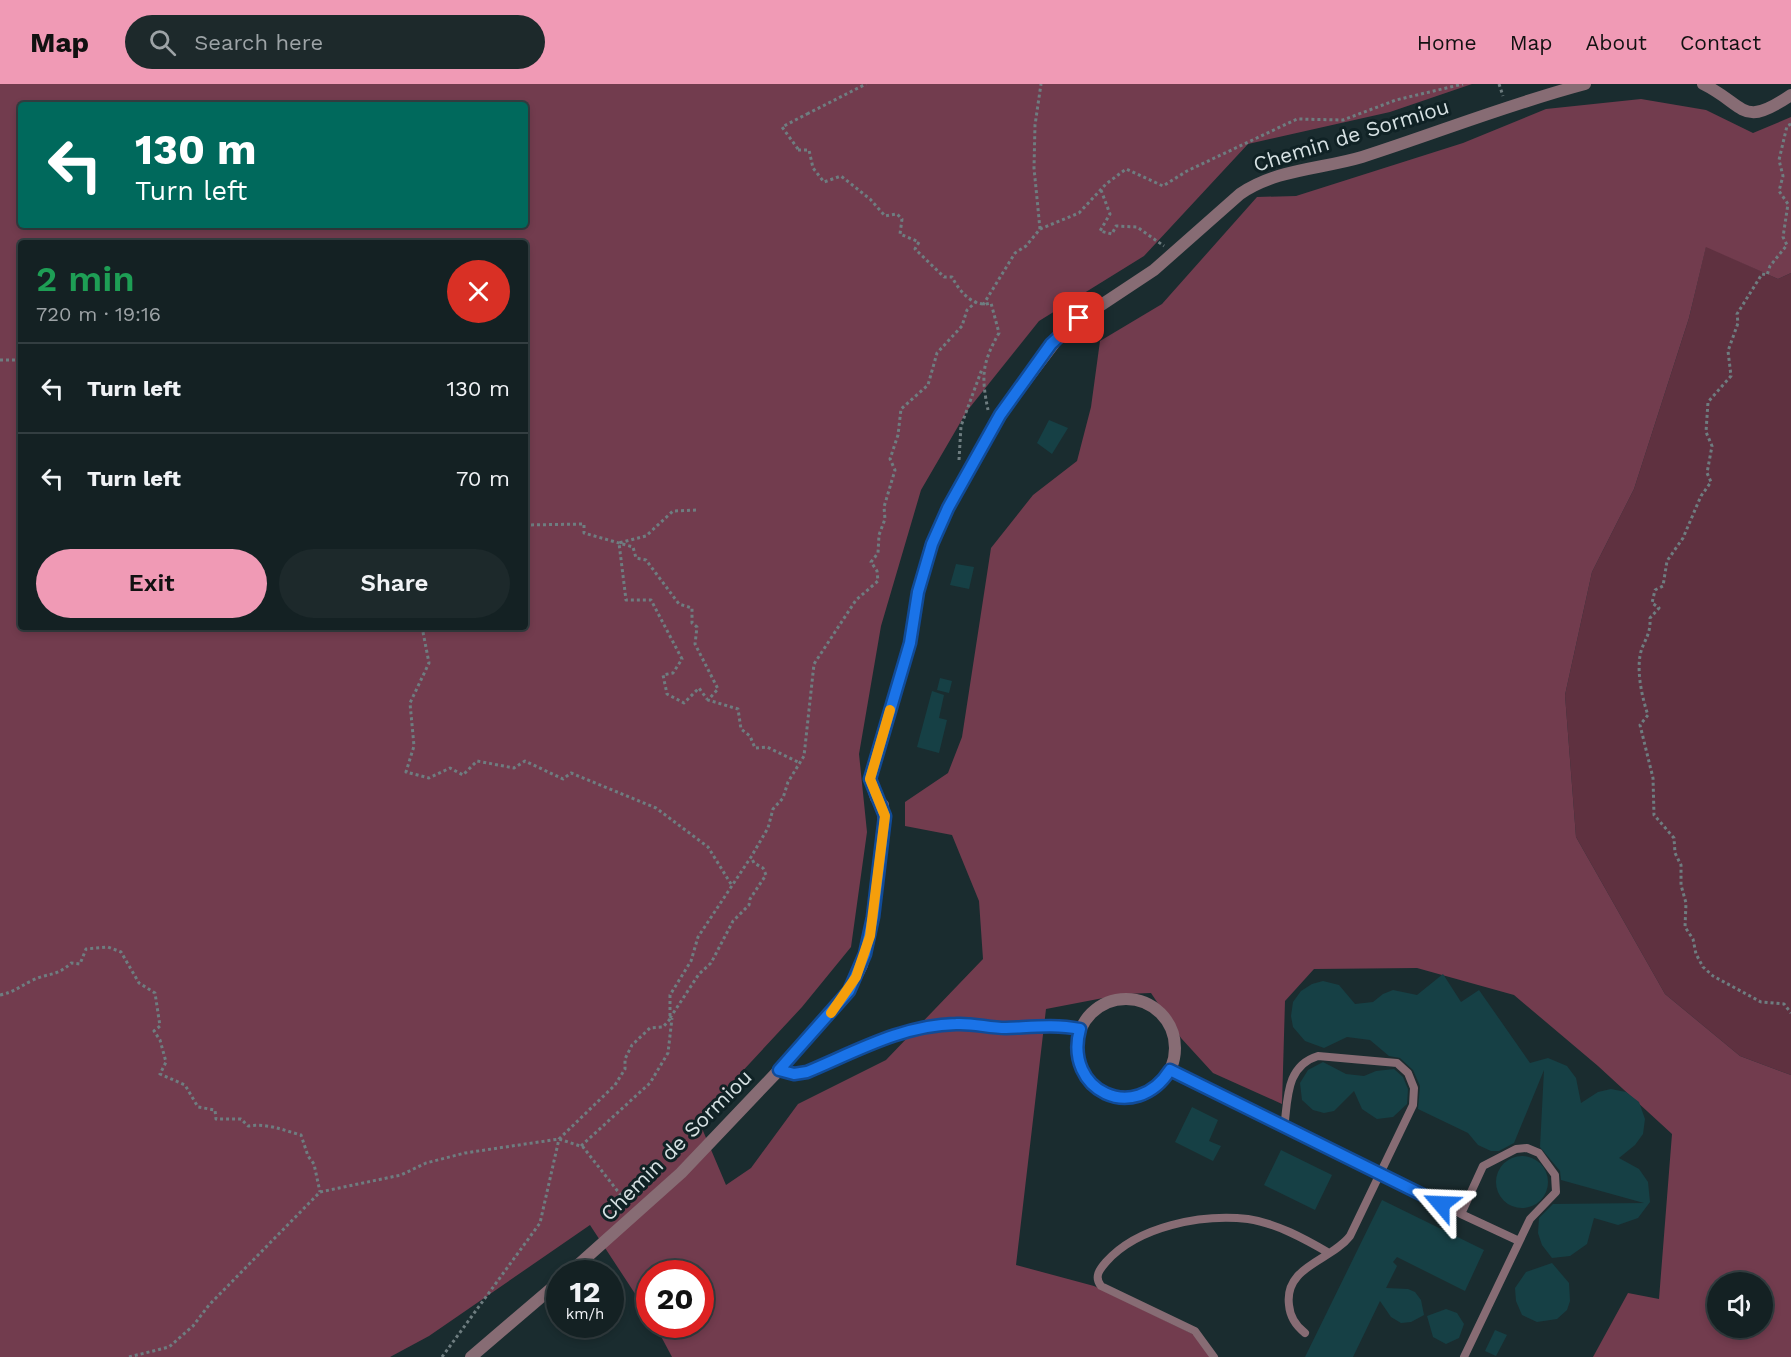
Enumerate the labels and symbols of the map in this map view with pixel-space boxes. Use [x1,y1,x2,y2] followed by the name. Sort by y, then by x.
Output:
[1250,93,1452,177] street label: Chemin de Sormiou
[1053,292,1104,343] pin
[595,1064,757,1226] street label: Chemin de Sormiou
[1409,1172,1473,1236] position arrow
[636,1260,714,1338] speed limit sign: 20

